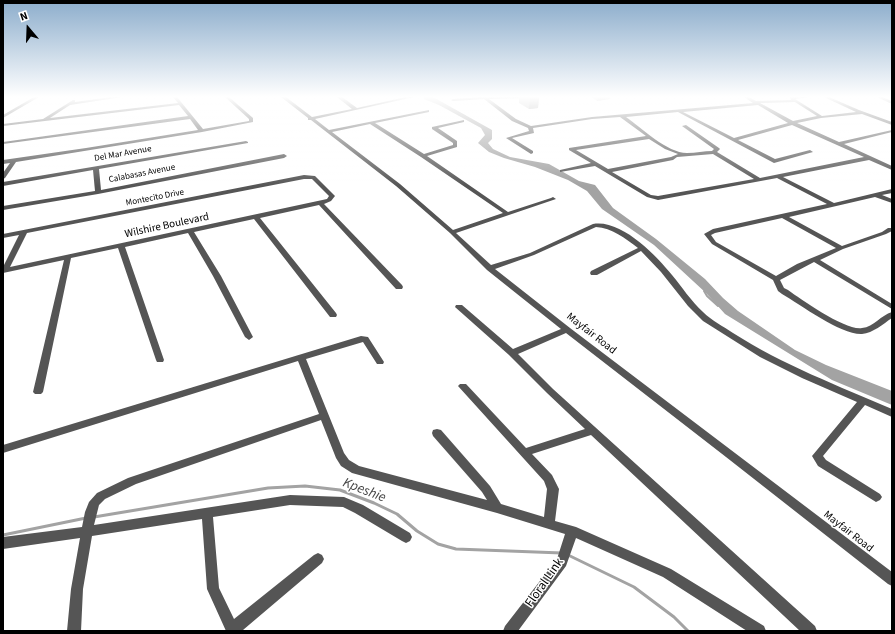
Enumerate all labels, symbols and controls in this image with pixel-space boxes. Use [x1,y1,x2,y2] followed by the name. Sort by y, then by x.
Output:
[8,8,48,48] north arrow
[18,8,30,24] text: N
[94,144,152,164] street label: Del Mar Avenue
[108,162,176,186] street label: Calabasas Avenue
[125,187,185,209] street label: Montecito Drive
[124,211,210,241] street label: Wilshire Boulevard
[563,310,619,358] street label: Mayfair Road
[340,475,388,507] water label: Kpeshie
[820,508,876,556] street label: Mayfair Road
[522,555,568,611] street label: Floral Link

